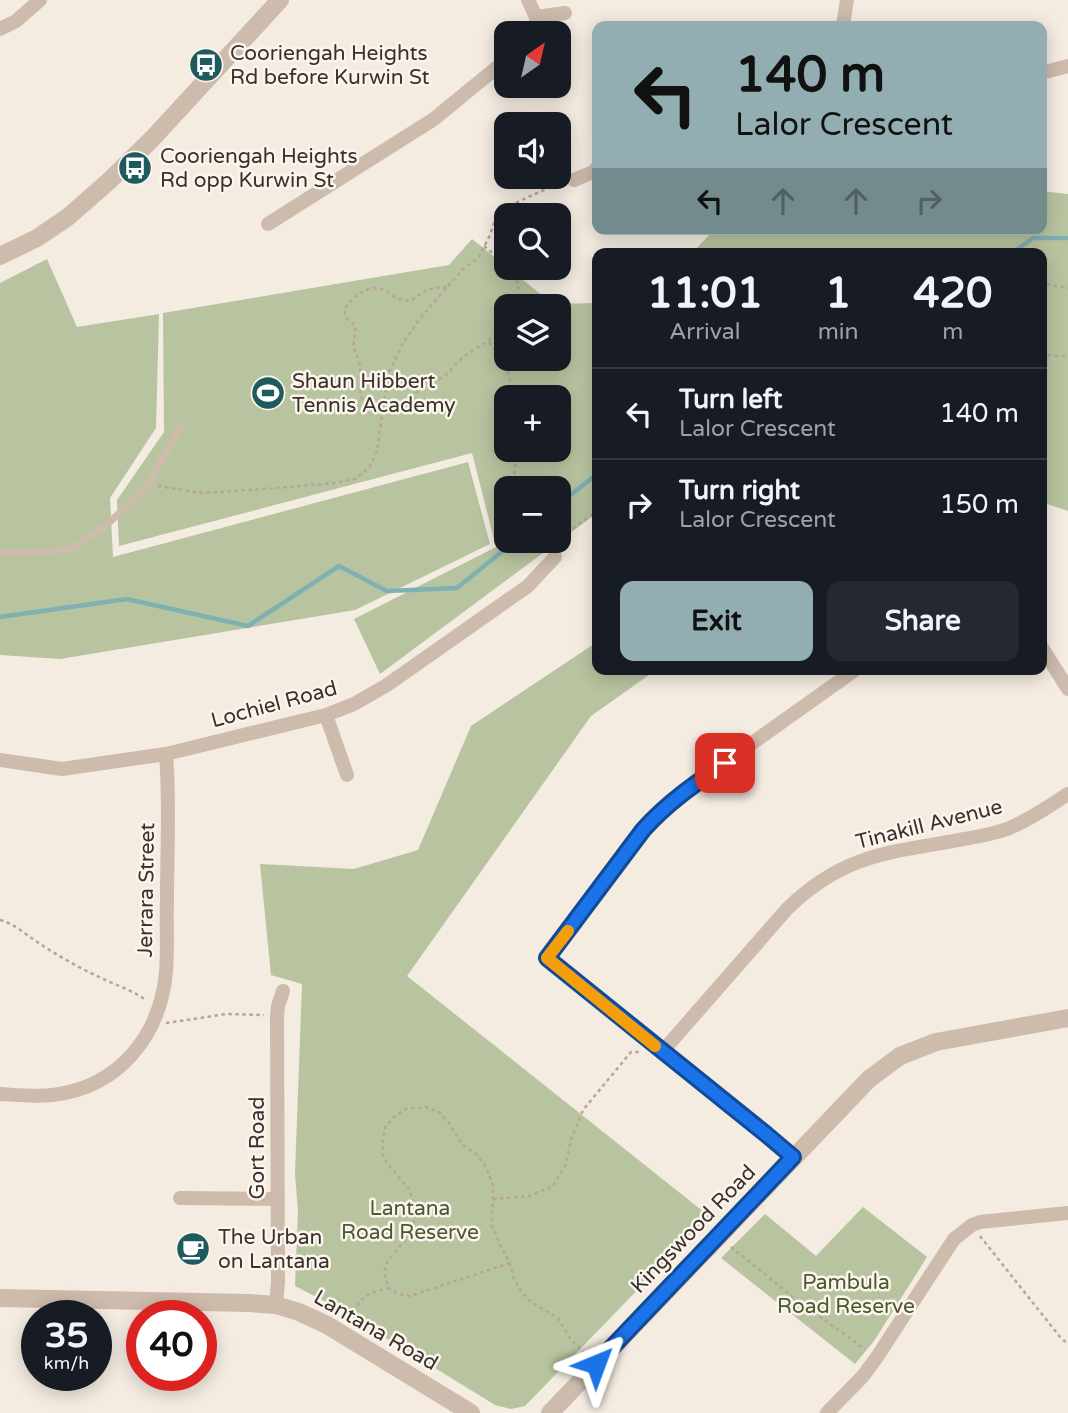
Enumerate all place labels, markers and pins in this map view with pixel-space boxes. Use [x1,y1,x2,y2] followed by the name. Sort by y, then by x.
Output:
[230,41,430,90] place label: Cooriengah Heights Rd before Kurwin St
[187,46,225,84] bus stop icon: Cooriengah Heights Rd before Kurwin St
[160,144,358,193] place label: Cooriengah Heights Rd opp Kurwin St
[116,149,154,187] bus stop icon: Cooriengah Heights Rd opp Kurwin St
[292,369,456,418] place label: Shaun Hibbert Tennis Academy
[249,374,287,412] sports icon: Shaun Hibbert Tennis Academy
[695,733,755,793] pin
[218,1225,330,1274] place label: The Urban on Lantana
[174,1230,212,1268] cafe icon: The Urban on Lantana

